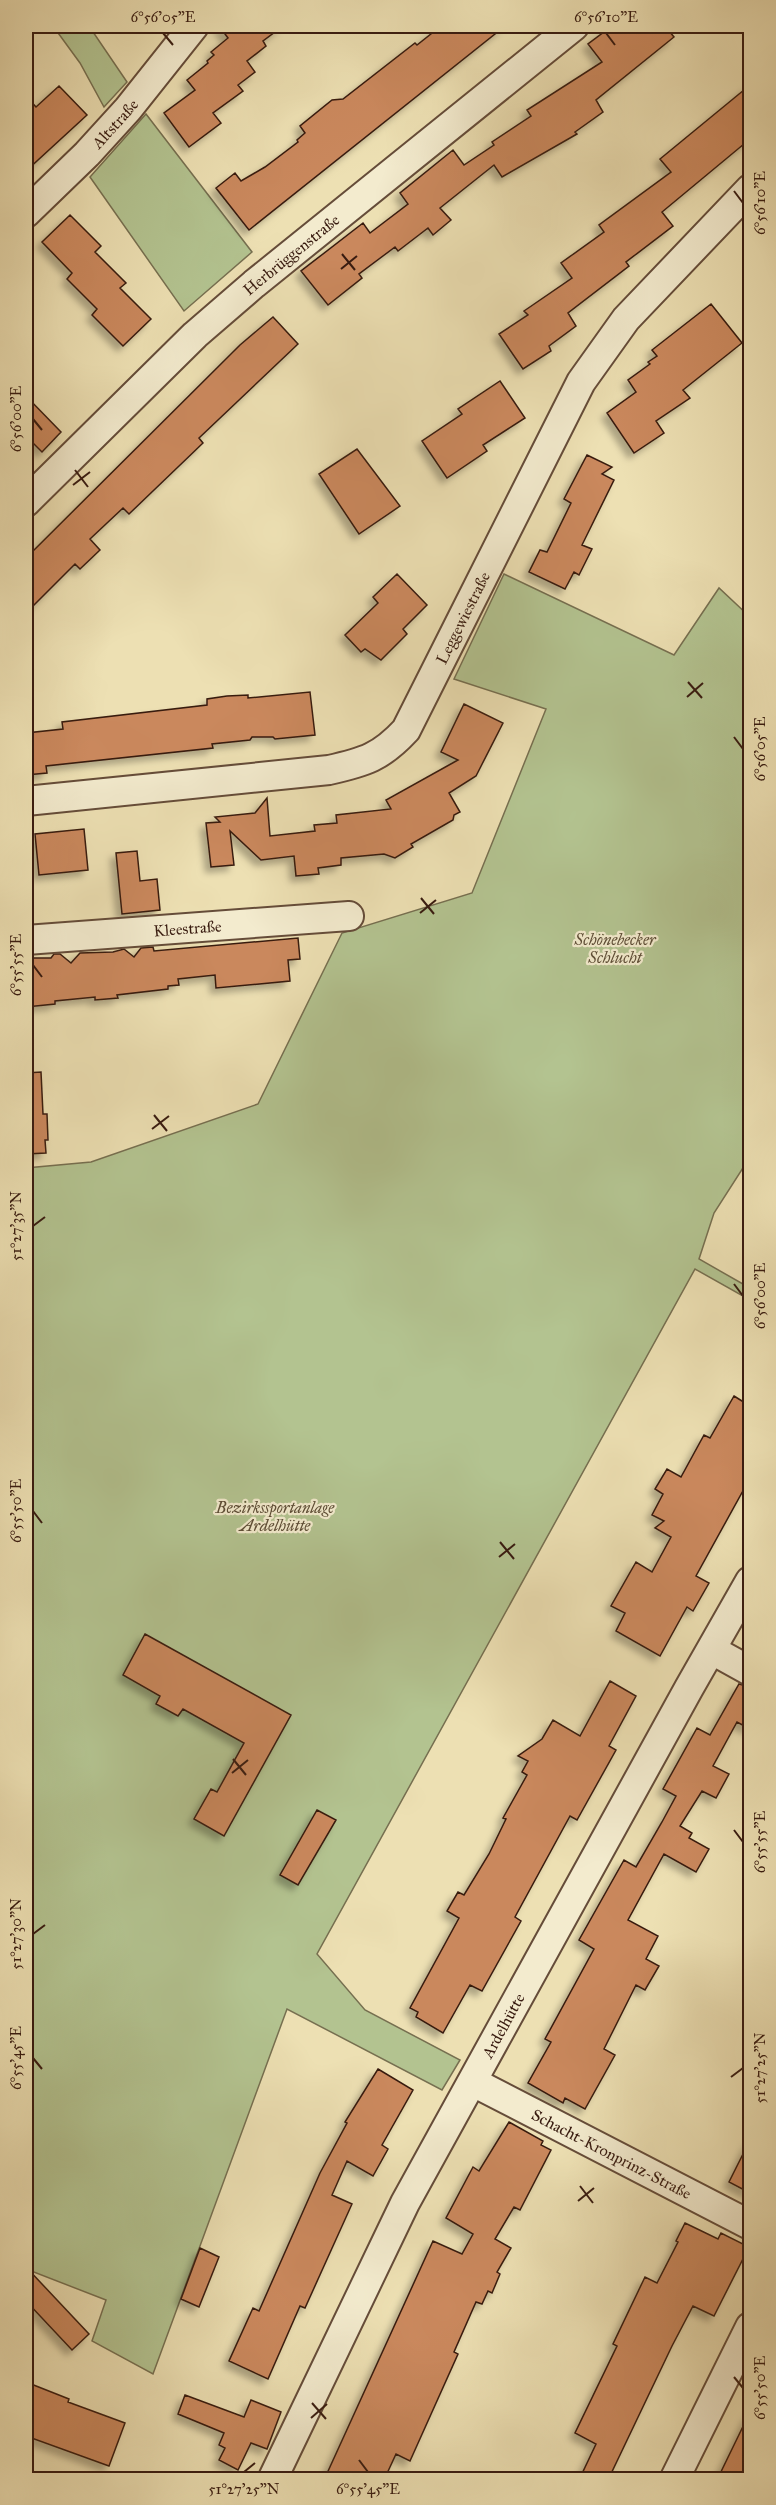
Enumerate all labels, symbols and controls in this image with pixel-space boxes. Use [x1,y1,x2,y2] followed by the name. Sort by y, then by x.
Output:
[131,8,196,26] text: 6°56'05"E
[574,8,638,26] text: 6°56'10"E
[87,95,142,153] street label: Altstraße
[751,171,769,235] text: 6°56'10"E
[239,210,343,299] street label: Herbrüggenstraße
[7,385,25,452] text: 6°56'00"E
[431,568,494,667] street label: Leggewiestraße
[751,716,769,781] text: 6°56'05"E
[153,916,223,940] street label: Kleestraße
[573,930,657,967] park label: Schönebecker Schlucht
[7,934,25,996] text: 6°55'55"E
[7,1191,25,1261] text: 51°27'35"N
[751,1262,769,1329] text: 6°56'00"E
[7,1479,25,1543] text: 6°55'50"E
[215,1498,335,1535] park label: Bezirkssportanlage Ardelhütte
[751,1811,769,1873] text: 6°55'55"E
[7,1898,25,1970] text: 51°27'30"N
[477,1989,529,2062] street label: Ardelhütte
[7,2026,25,2090] text: 6°55'45"E
[751,2032,769,2104] text: 51°27'25"N
[529,2104,695,2203] street label: Schacht-Kronprinz-Straße
[751,2356,769,2420] text: 6°55'50"E
[208,2480,280,2498] text: 51°27'25"N
[336,2480,400,2498] text: 6°55'45"E

